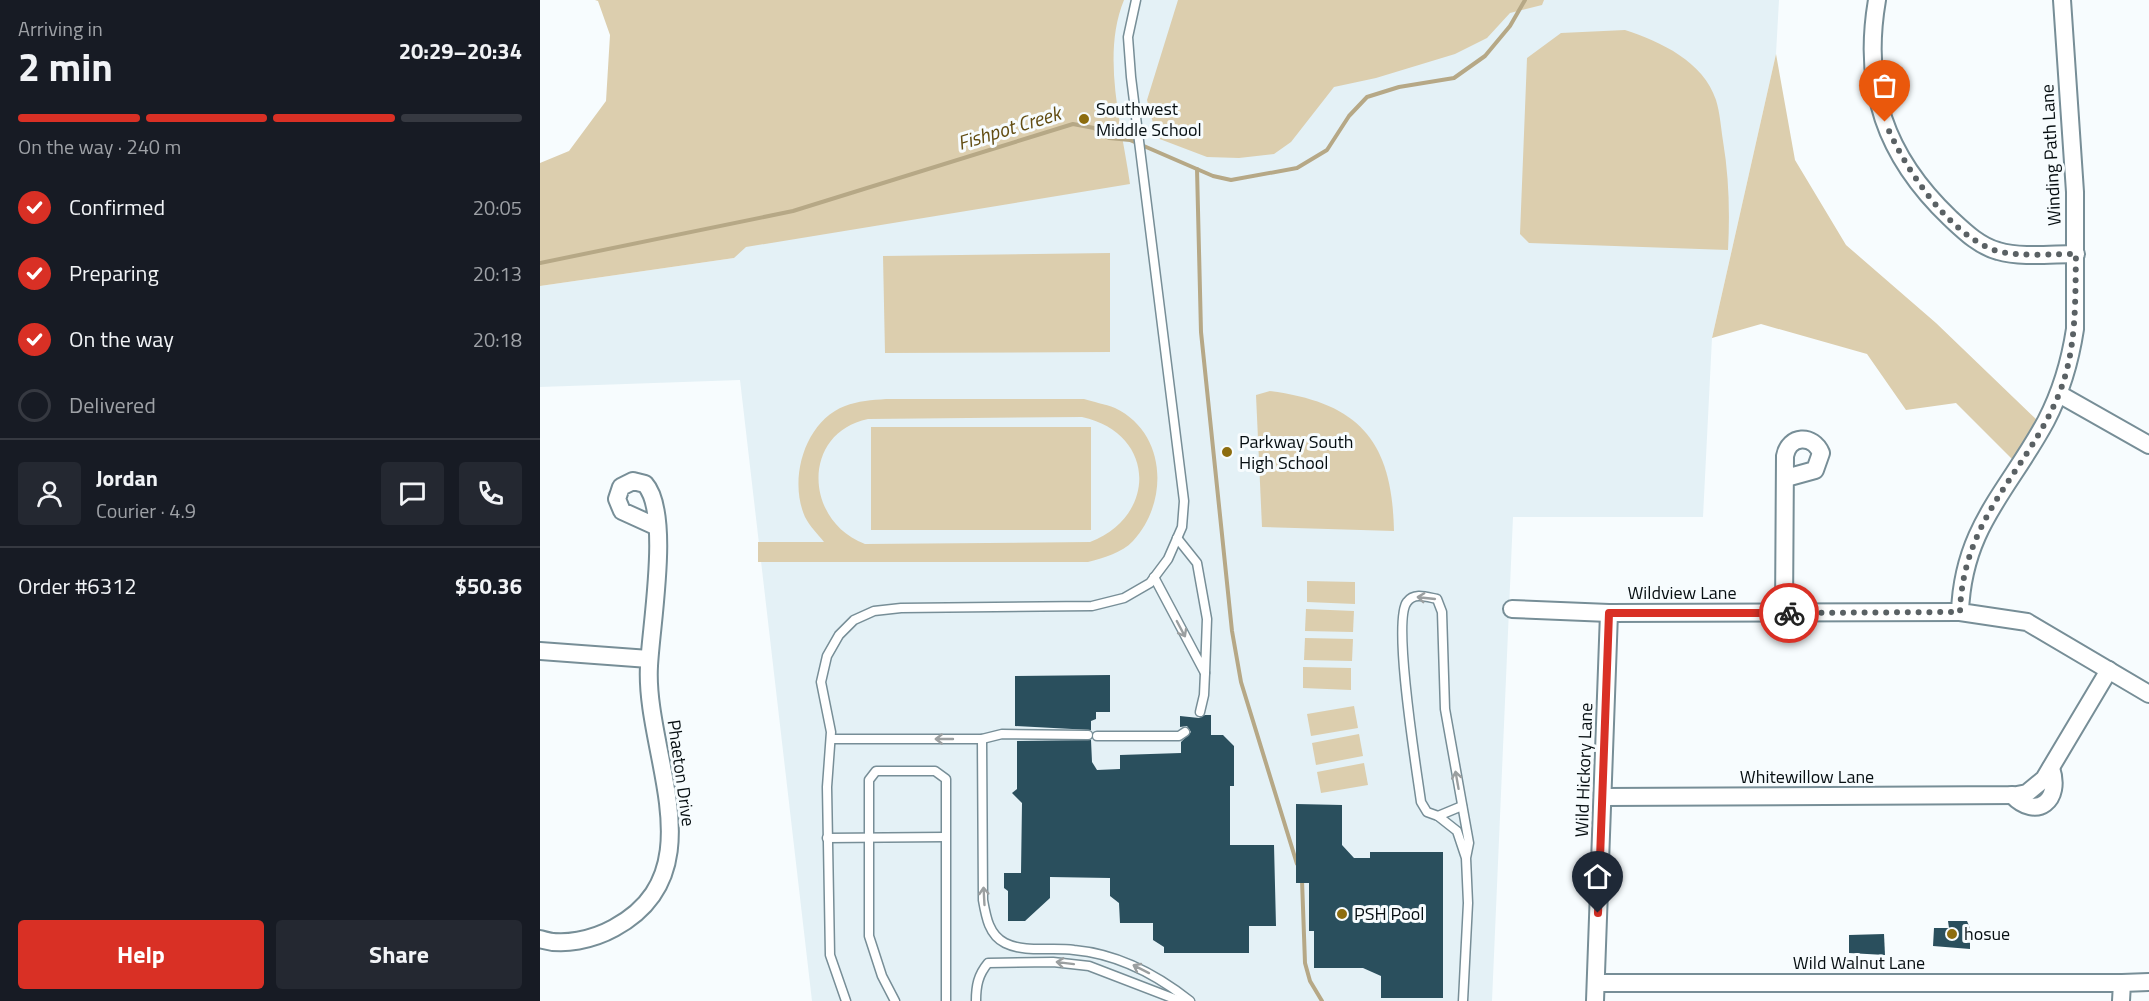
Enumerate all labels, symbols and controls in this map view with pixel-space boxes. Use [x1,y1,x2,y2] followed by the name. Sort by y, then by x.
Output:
[18,13,103,44] text: Arriving in
[399,34,522,68] text: 20:29–20:34
[18,37,113,96] text: 2 min
[1859,60,1910,122] pin
[1868,69,1901,102] icon: bag
[2033,83,2068,227] street label: Winding Path Lane
[1096,95,1202,143] place label: Southwest Middle School
[953,97,1066,158] water label: Fishpot Creek
[1077,112,1091,126] marker: Southwest Middle School
[18,131,181,162] text: On the way · 240 m
[69,190,165,224] text: Confirmed
[18,191,51,224] icon: check
[473,192,522,223] text: 20:05
[69,256,159,290] text: Preparing
[18,257,51,290] icon: check
[473,258,522,289] text: 20:13
[69,322,174,356] text: On the way
[18,323,51,356] icon: check
[473,324,522,355] text: 20:18
[69,388,156,422] text: Delivered
[1239,428,1353,476] place label: Parkway South High School
[1220,445,1234,459] marker: Parkway South High School
[96,461,158,495] text: Jordan
[18,462,81,525] button: person
[381,462,444,525] button: chat
[459,462,522,525] button: phone
[96,495,196,526] text: Courier · 4.9
[18,569,137,603] text: Order #6312
[455,569,522,603] text: $50.36
[1627,579,1737,606] street label: Wildview Lane
[1759,583,1819,643] courier
[1417,592,1436,603] one-way arrow
[1773,597,1806,630] icon: bike
[1176,620,1188,638] one-way arrow
[1568,702,1599,838] street label: Wild Hickory Lane
[661,718,702,828] street label: Phaeton Drive
[934,733,954,745] one-way arrow
[1740,763,1874,790] street label: Whitewillow Lane
[1452,771,1463,790] one-way arrow
[1572,851,1623,913] pin
[1581,860,1614,893] icon: home
[978,886,989,906] one-way arrow
[1354,900,1424,927] place label: PSH Pool
[1335,907,1349,921] marker: PSH Pool
[18,920,264,989] button: Help
[276,920,522,989] button: Share
[1964,920,2010,947] place label: hosue
[1945,927,1959,941] marker: hosue
[1793,949,1925,976] street label: Wild Walnut Lane
[1056,958,1075,969] one-way arrow
[1132,963,1150,975] one-way arrow

